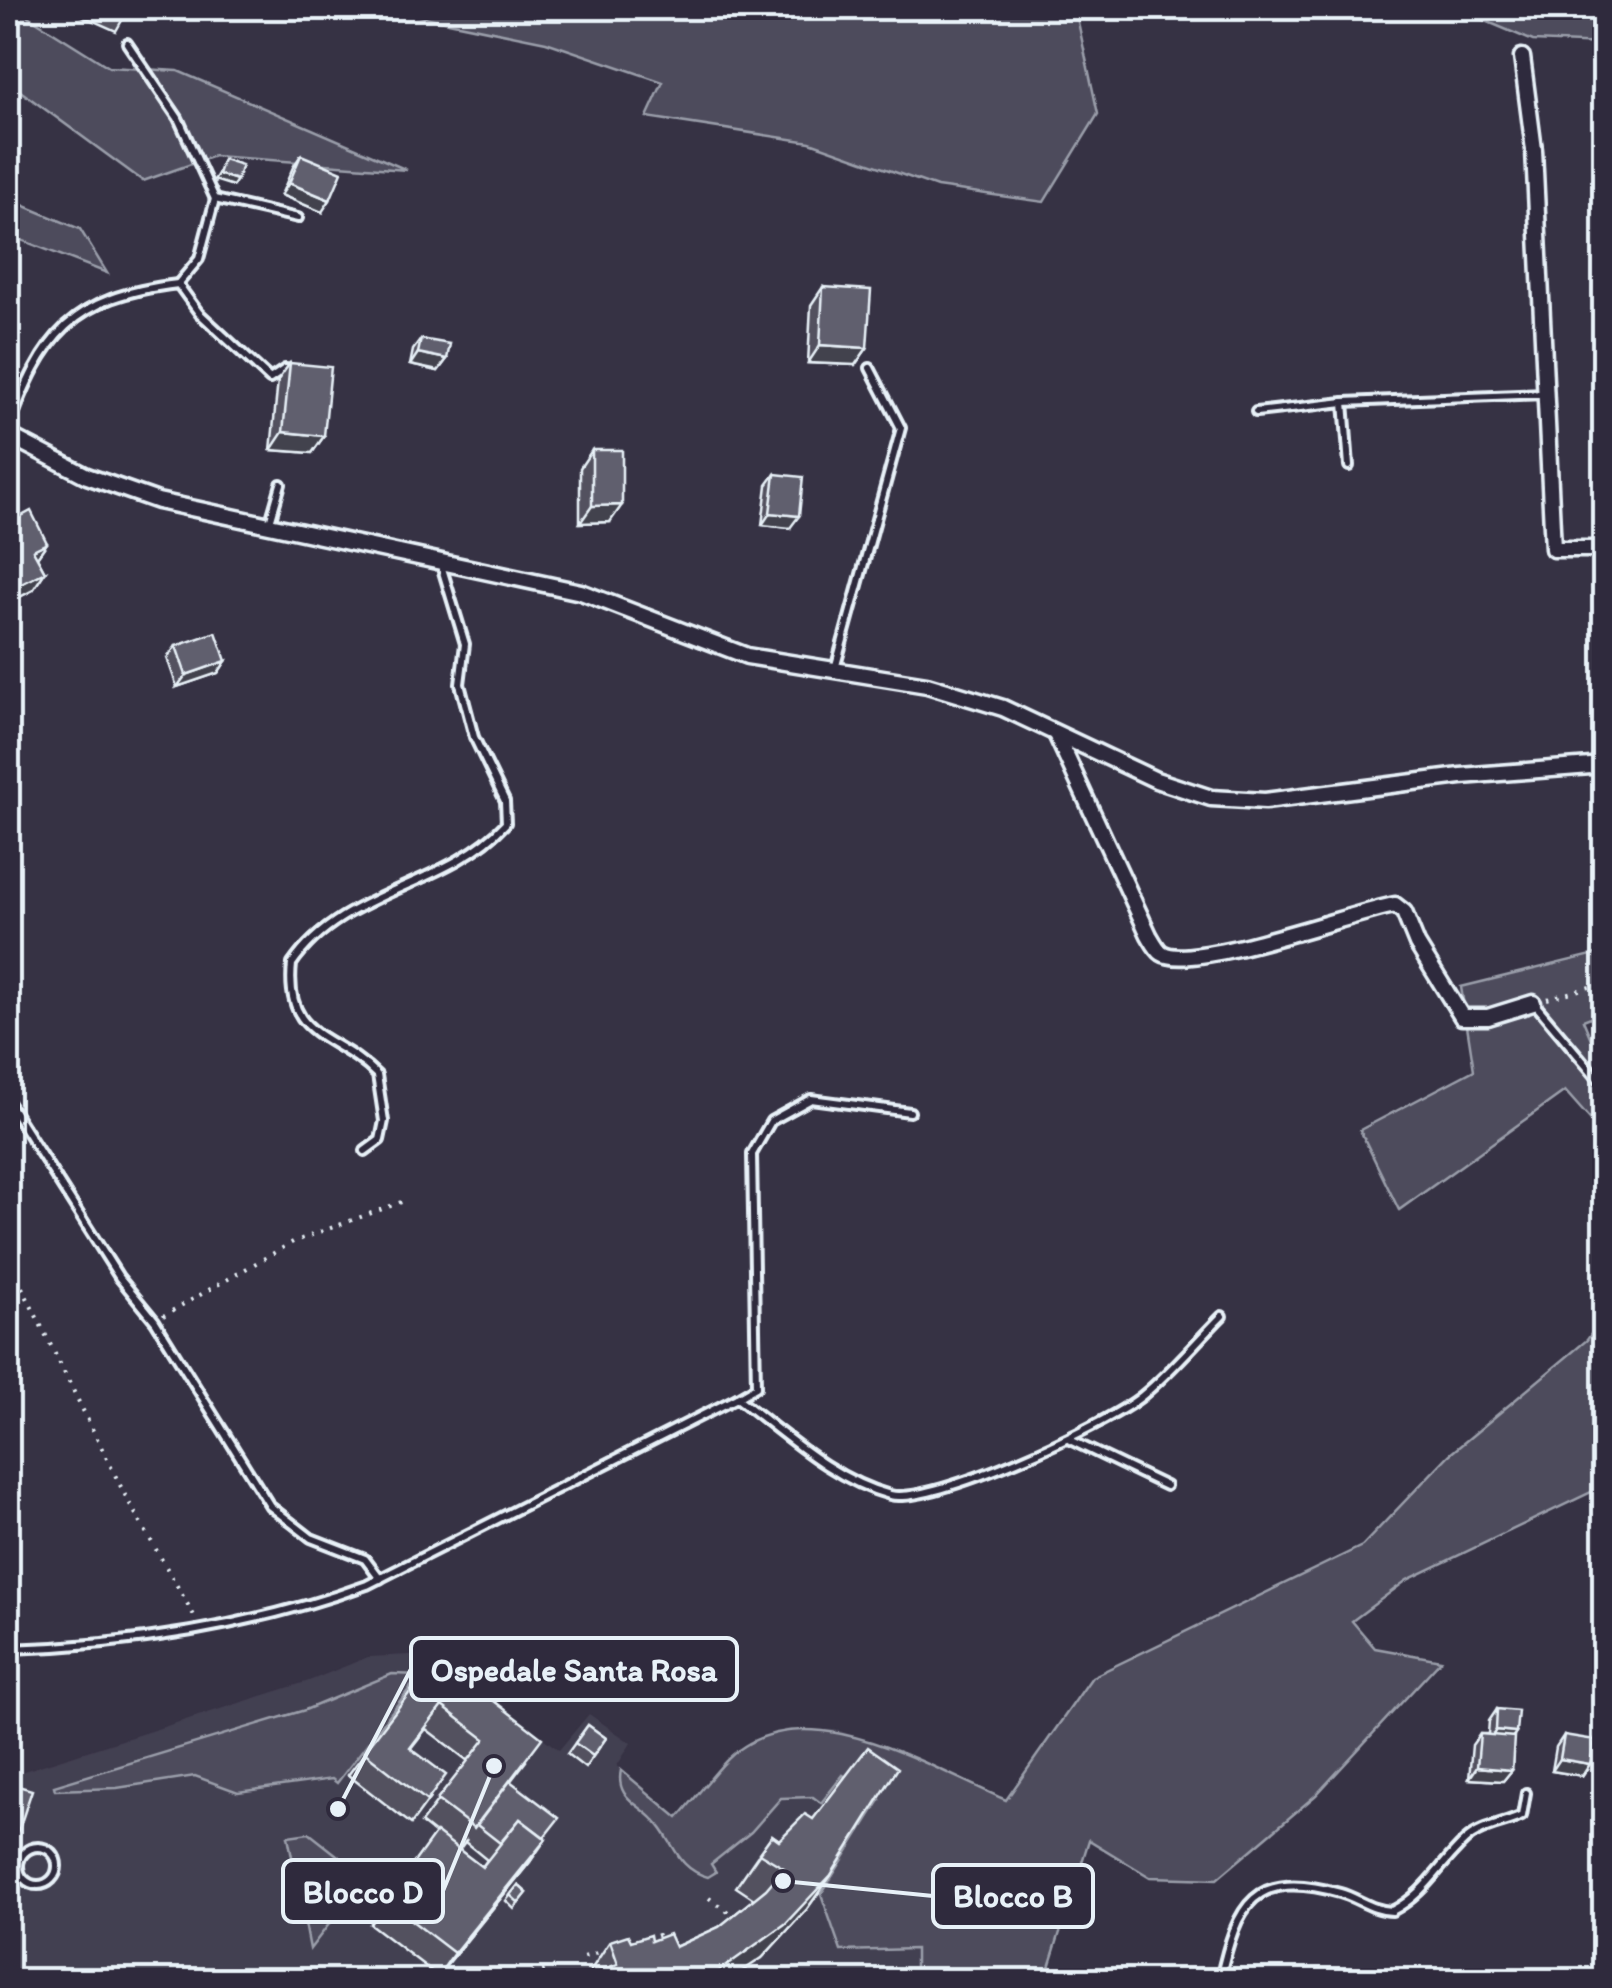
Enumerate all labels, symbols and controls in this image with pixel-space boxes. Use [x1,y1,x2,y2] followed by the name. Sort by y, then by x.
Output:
[411,1638,737,1700] callout: Ospedale Santa Rosa
[430,1651,718,1689] text: Ospedale Santa Rosa
[283,1860,443,1922] callout: Blocco D
[933,1865,1093,1927] callout: Blocco B
[303,1873,423,1911] text: Blocco D
[953,1877,1073,1915] text: Blocco B

